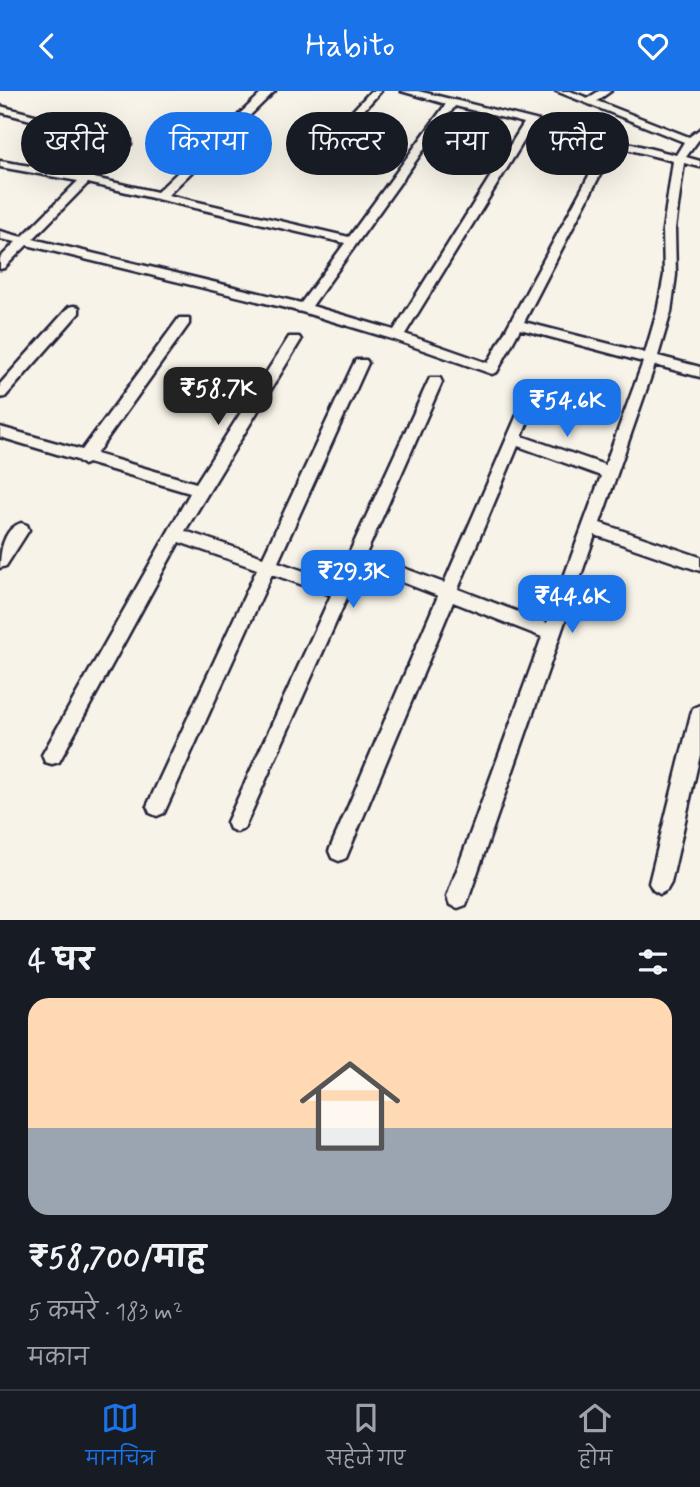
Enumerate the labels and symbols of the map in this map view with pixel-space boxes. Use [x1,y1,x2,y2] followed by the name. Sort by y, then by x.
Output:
[161,367,275,427] pin: ₹58.7K
[510,379,624,439] pin: ₹54.6K
[296,551,410,610] pin: ₹29.3K
[515,575,629,635] pin: ₹44.6K

